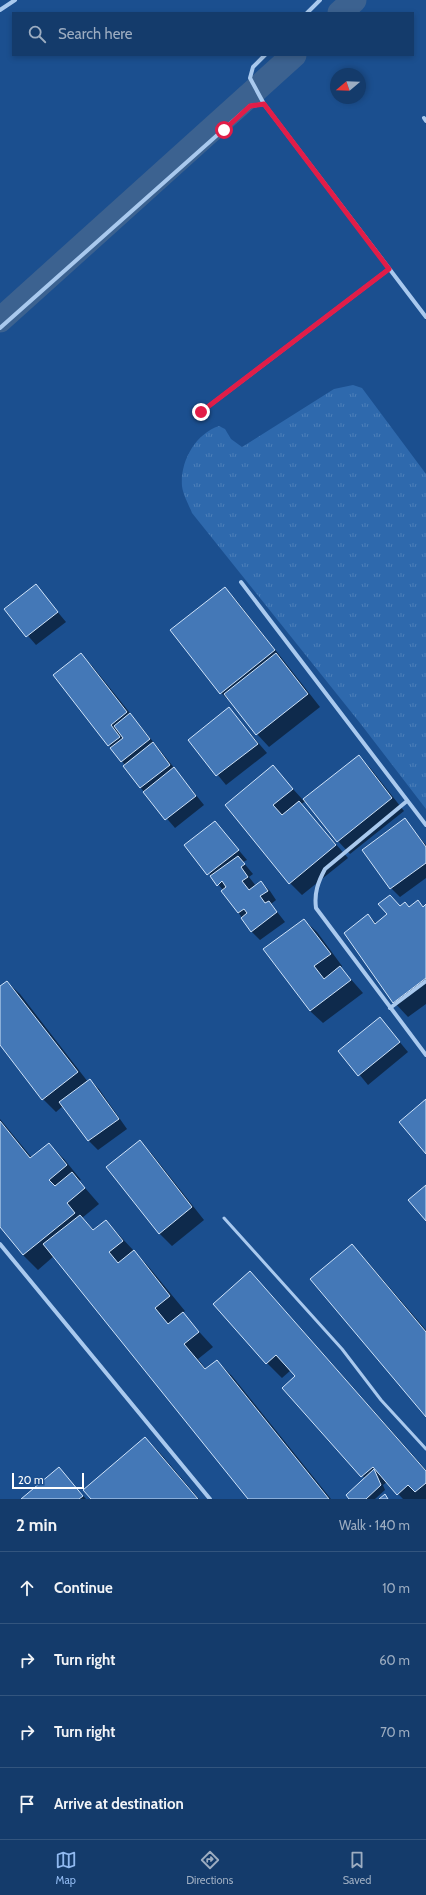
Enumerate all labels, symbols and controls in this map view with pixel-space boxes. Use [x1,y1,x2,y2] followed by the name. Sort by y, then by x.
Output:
[12,12,414,56] search box
[26,23,48,45] icon: search
[58,25,133,43] text: Search here
[330,68,366,104] north arrow
[215,121,233,139] route start
[192,403,210,421] route end
[12,1471,84,1490] scale bar
[18,1473,44,1487] text: 20 m
[16,1515,57,1535] text: 2 min
[339,1517,410,1533] text: Walk · 140 m
[16,1577,38,1599] icon: ahead
[54,1579,113,1597] text: Continue
[382,1580,410,1596] text: 10 m
[16,1649,38,1671] icon: right
[54,1651,115,1669] text: Turn right
[379,1652,410,1668] text: 60 m
[16,1721,38,1743] icon: right
[54,1723,115,1741] text: Turn right
[380,1724,410,1740] text: 70 m
[16,1793,38,1815] icon: arrive
[54,1795,184,1813] text: Arrive at destination
[55,1849,77,1887] tab: Map
[186,1849,233,1887] tab: Directions
[343,1849,371,1887] tab: Saved

